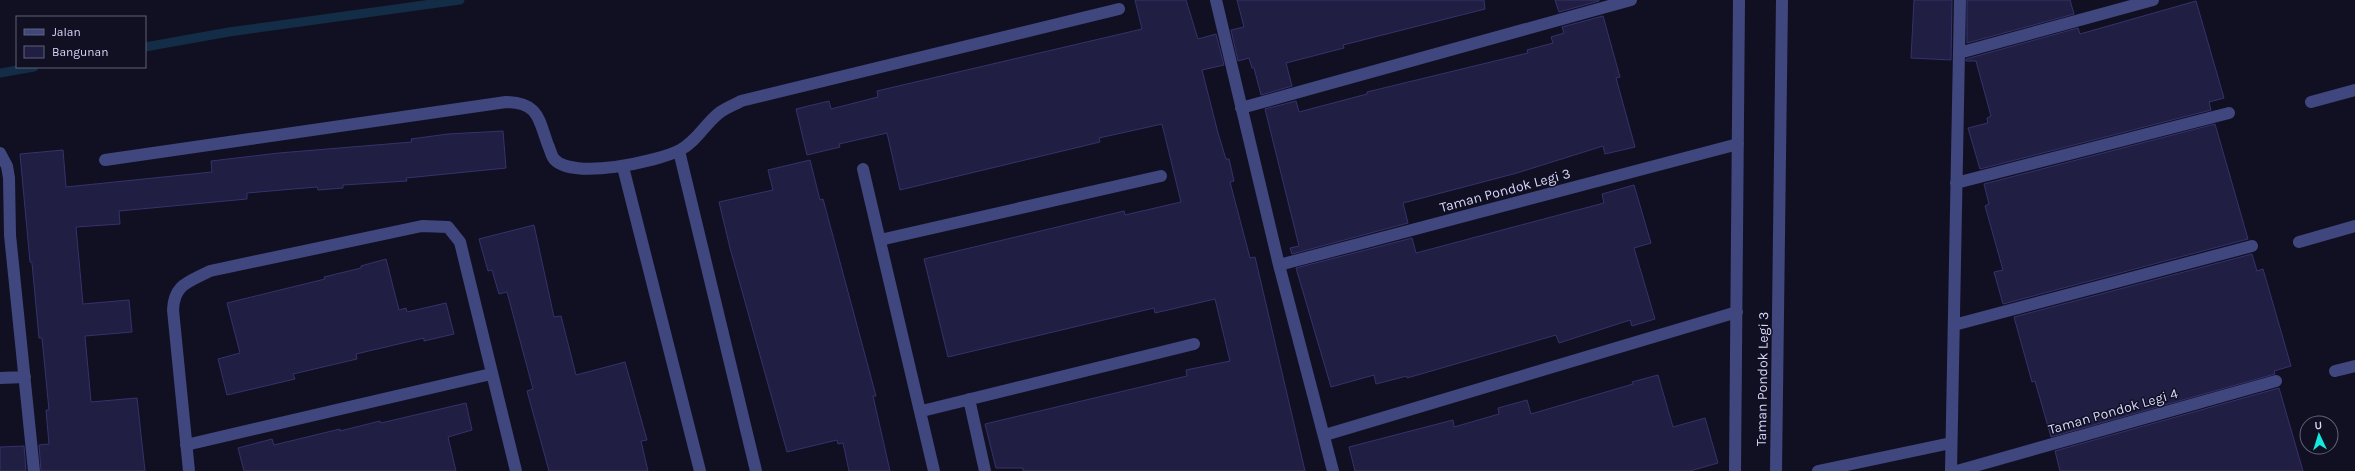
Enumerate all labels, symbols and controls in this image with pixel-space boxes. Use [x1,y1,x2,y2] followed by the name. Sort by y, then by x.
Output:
[16,16,146,68] legend
[52,25,81,39] text: Jalan
[52,45,108,59] text: Bangunan
[1438,165,1572,216] street label: Taman Pondok Legi 3
[1753,312,1772,446] street label: Taman Pondok Legi 3
[2046,385,2180,438] street label: Taman Pondok Legi 4
[2299,415,2339,455] north arrow
[2314,419,2323,432] text: U

